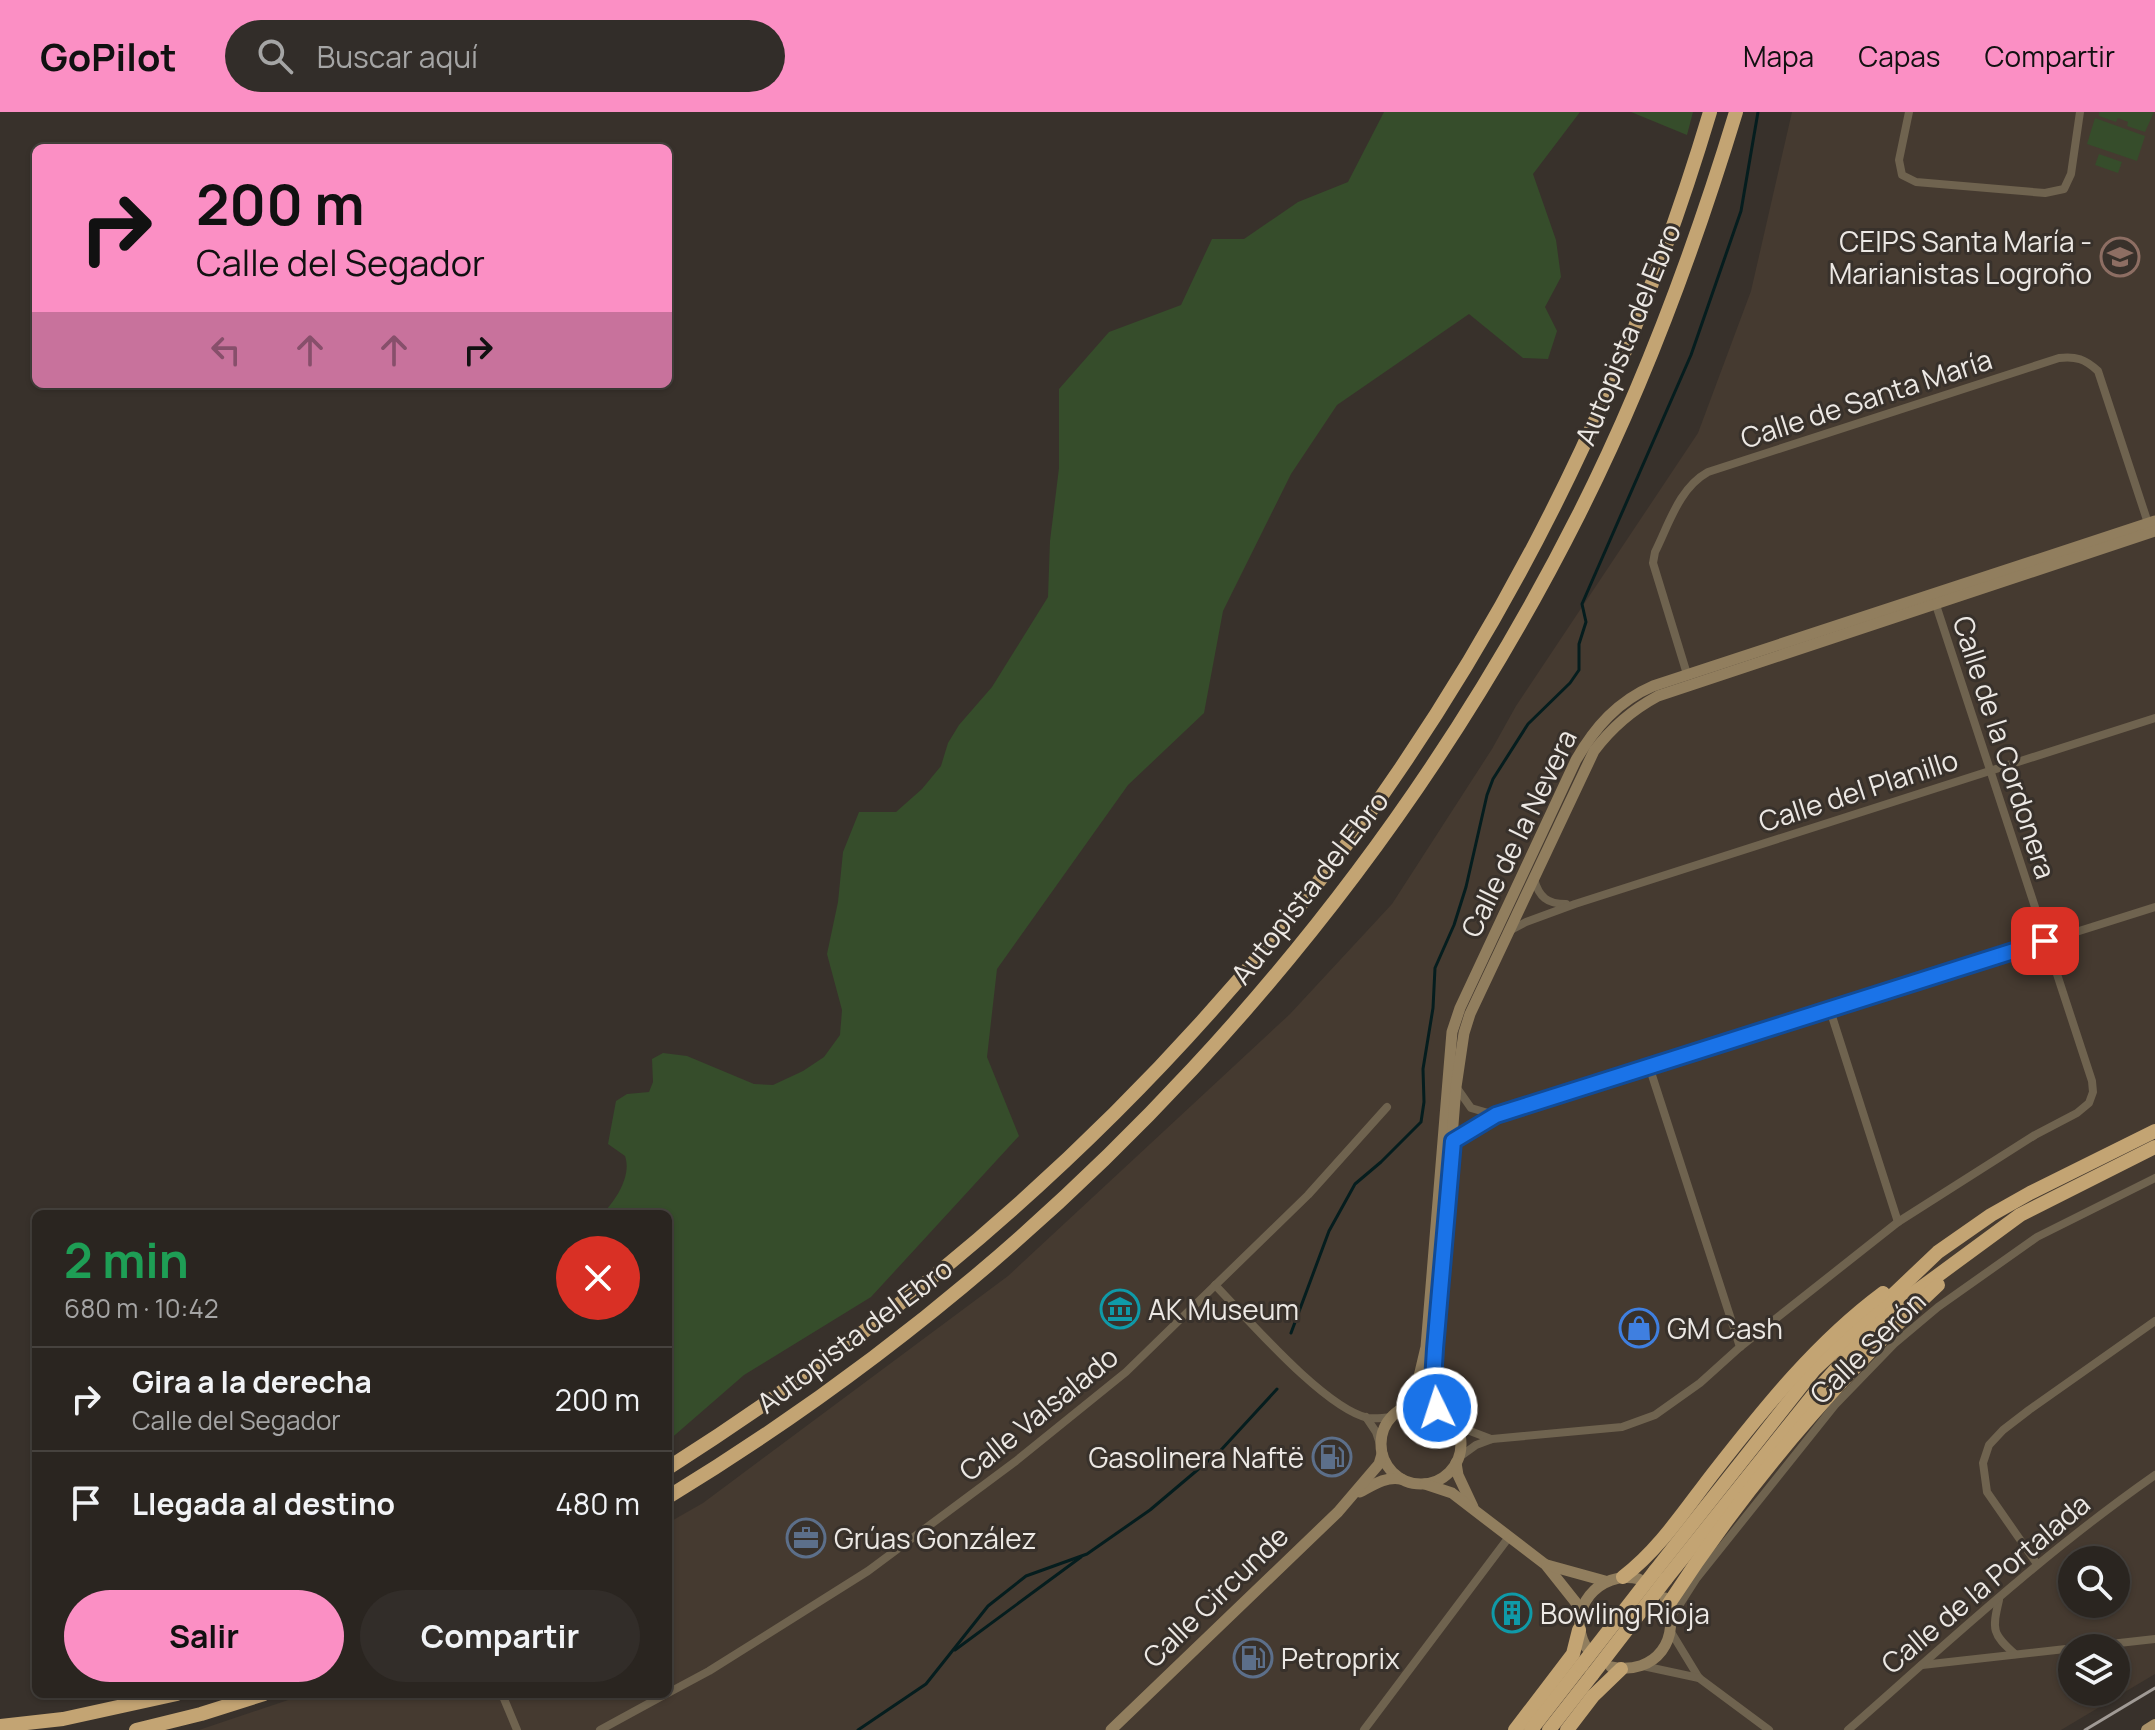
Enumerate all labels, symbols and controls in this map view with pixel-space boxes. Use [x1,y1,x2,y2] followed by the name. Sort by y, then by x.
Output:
[225,20,785,92] search box
[40,30,177,82] text: GoPilot
[253,34,297,78] icon: search
[317,36,478,77] text: Buscar aquí
[1743,37,1814,75] text: Mapa
[1858,37,1941,75] text: Capas
[1985,37,2115,75] text: Compartir
[196,165,365,242] text: 200 m
[64,176,168,280] icon: right
[1565,218,1689,450] street label: Autopista del Ebro
[1829,222,2092,292] place label: CEIPS Santa María - Marianistas Logroño
[2099,236,2141,278] school or university icon: CEIPS Santa María - Marianistas Logroño
[196,238,485,287] text: Calle del Segador
[204,328,248,372] icon: left
[288,328,332,372] icon: ahead
[372,328,416,372] icon: ahead
[456,328,500,372] icon: right
[1735,339,1997,457] street label: Calle de Santa María
[1945,611,2065,883] street label: Calle de la Cordonera
[1451,723,1585,943] street label: Calle de la Nevera
[1753,740,1963,840] street label: Calle del Planillo
[1221,782,1397,992] street label: Autopista del Ebro
[2011,907,2079,975] pin
[2023,919,2067,963] icon: arrive
[64,1227,189,1292] text: 2 min
[556,1236,640,1320] button: close
[748,1249,960,1421] street label: Autopista del Ebro
[1801,1282,1933,1412] street label: Calle Serón
[1099,1288,1141,1330] museum icon: AK Museum
[64,1290,219,1326] text: 680 m · 10:42
[1148,1290,1299,1328] place label: AK Museum
[1618,1307,1660,1349] shop icon: GM Cash
[1667,1309,1783,1347] place label: GM Cash
[951,1337,1125,1489] street label: Calle Valsalado
[132,1361,372,1402] text: Gira a la derecha
[1395,1366,1479,1450] position arrow
[64,1377,108,1421] icon: right
[555,1379,640,1420] text: 200 m
[132,1402,341,1438] text: Calle del Segador
[1311,1436,1353,1478] fuel station icon: Gasolinera Naftë
[1089,1438,1304,1476] place label: Gasolinera Naftë
[64,1481,108,1525] icon: arrive
[132,1483,395,1524] text: Llegada al destino
[555,1483,640,1524] text: 480 m
[1873,1484,2097,1682] street label: Calle de la Portalada
[785,1517,827,1559] office icon: Grúas González
[1134,1517,1296,1675] street label: Calle Circunde
[834,1519,1037,1557] place label: Grúas González
[2058,1546,2130,1706] map controls
[2058,1546,2130,1618] button: search
[64,1590,344,1682] button: Salir
[360,1590,640,1682] button: Compartir
[1491,1592,1533,1634] building icon: Bowling Rioja
[1540,1594,1710,1632] place label: Bowling Rioja
[2058,1634,2130,1706] button: layers
[1232,1637,1274,1679] fuel station icon: Petroprix
[1281,1639,1400,1677] place label: Petroprix

